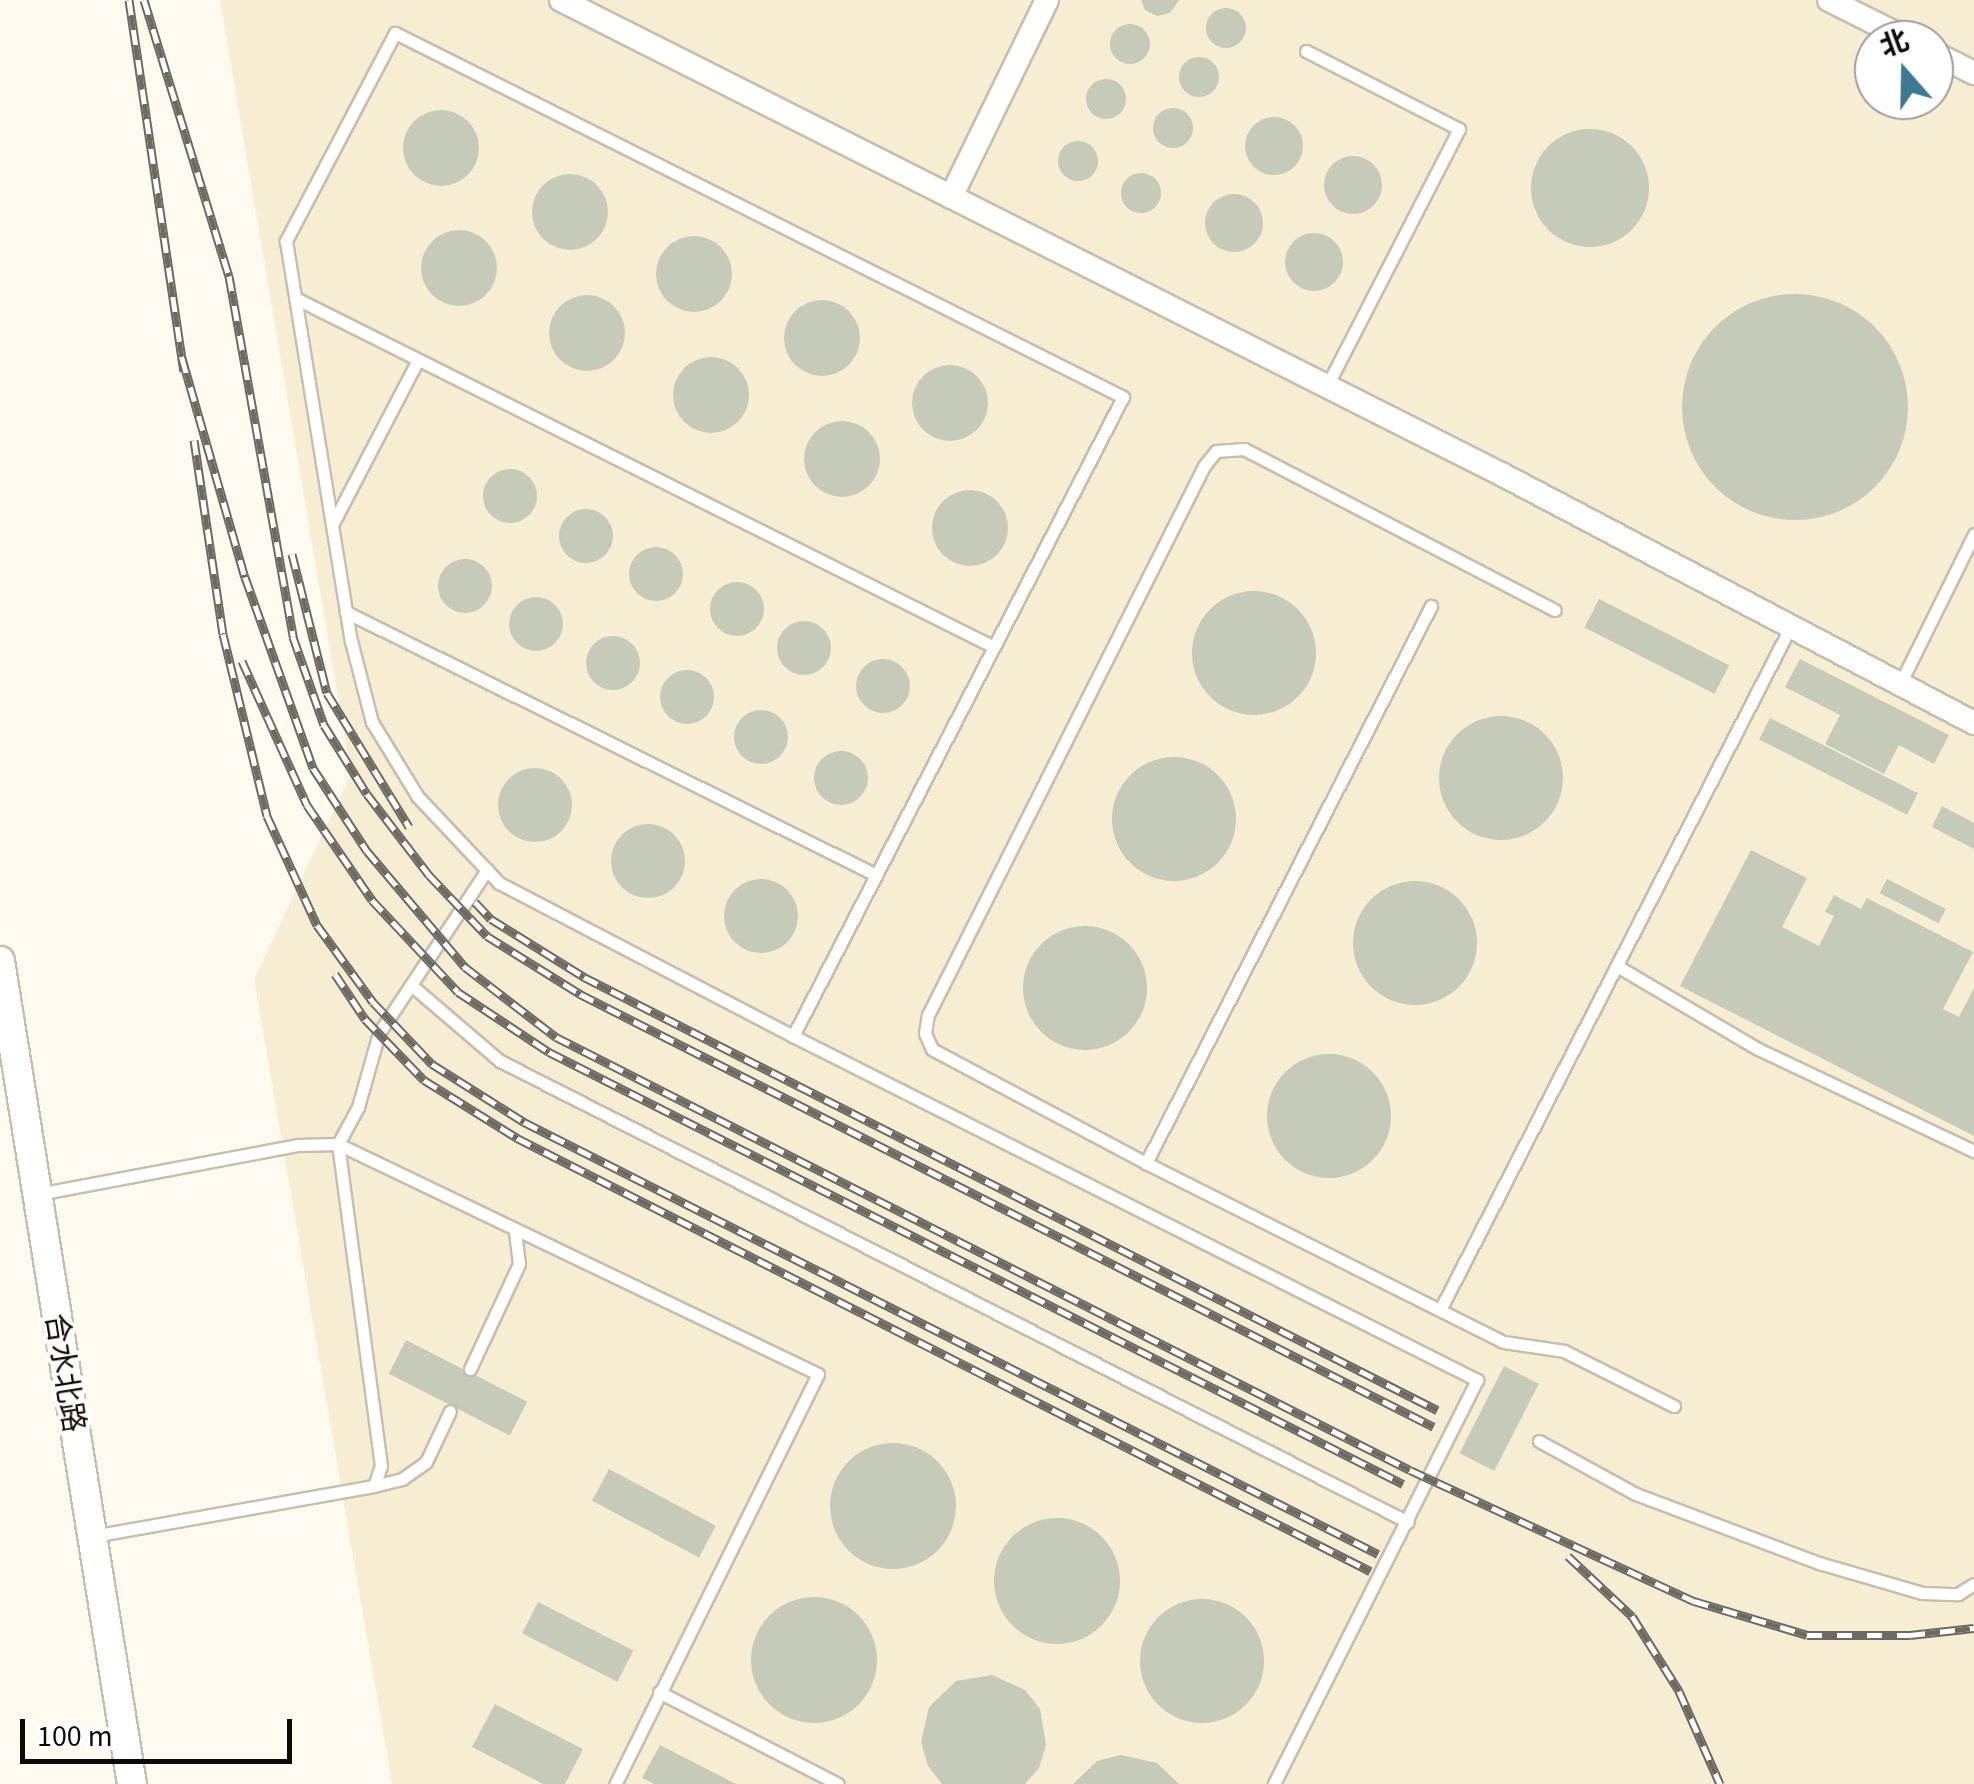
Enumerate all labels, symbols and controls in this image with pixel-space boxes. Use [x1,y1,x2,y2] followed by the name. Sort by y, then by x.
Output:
[1854,20,1954,120] north arrow
[1874,20,1914,67] text: 北
[37,1311,91,1435] street label: 合水北路
[25,1699,298,1761] scale bar
[37,1715,113,1758] text: 100 m

